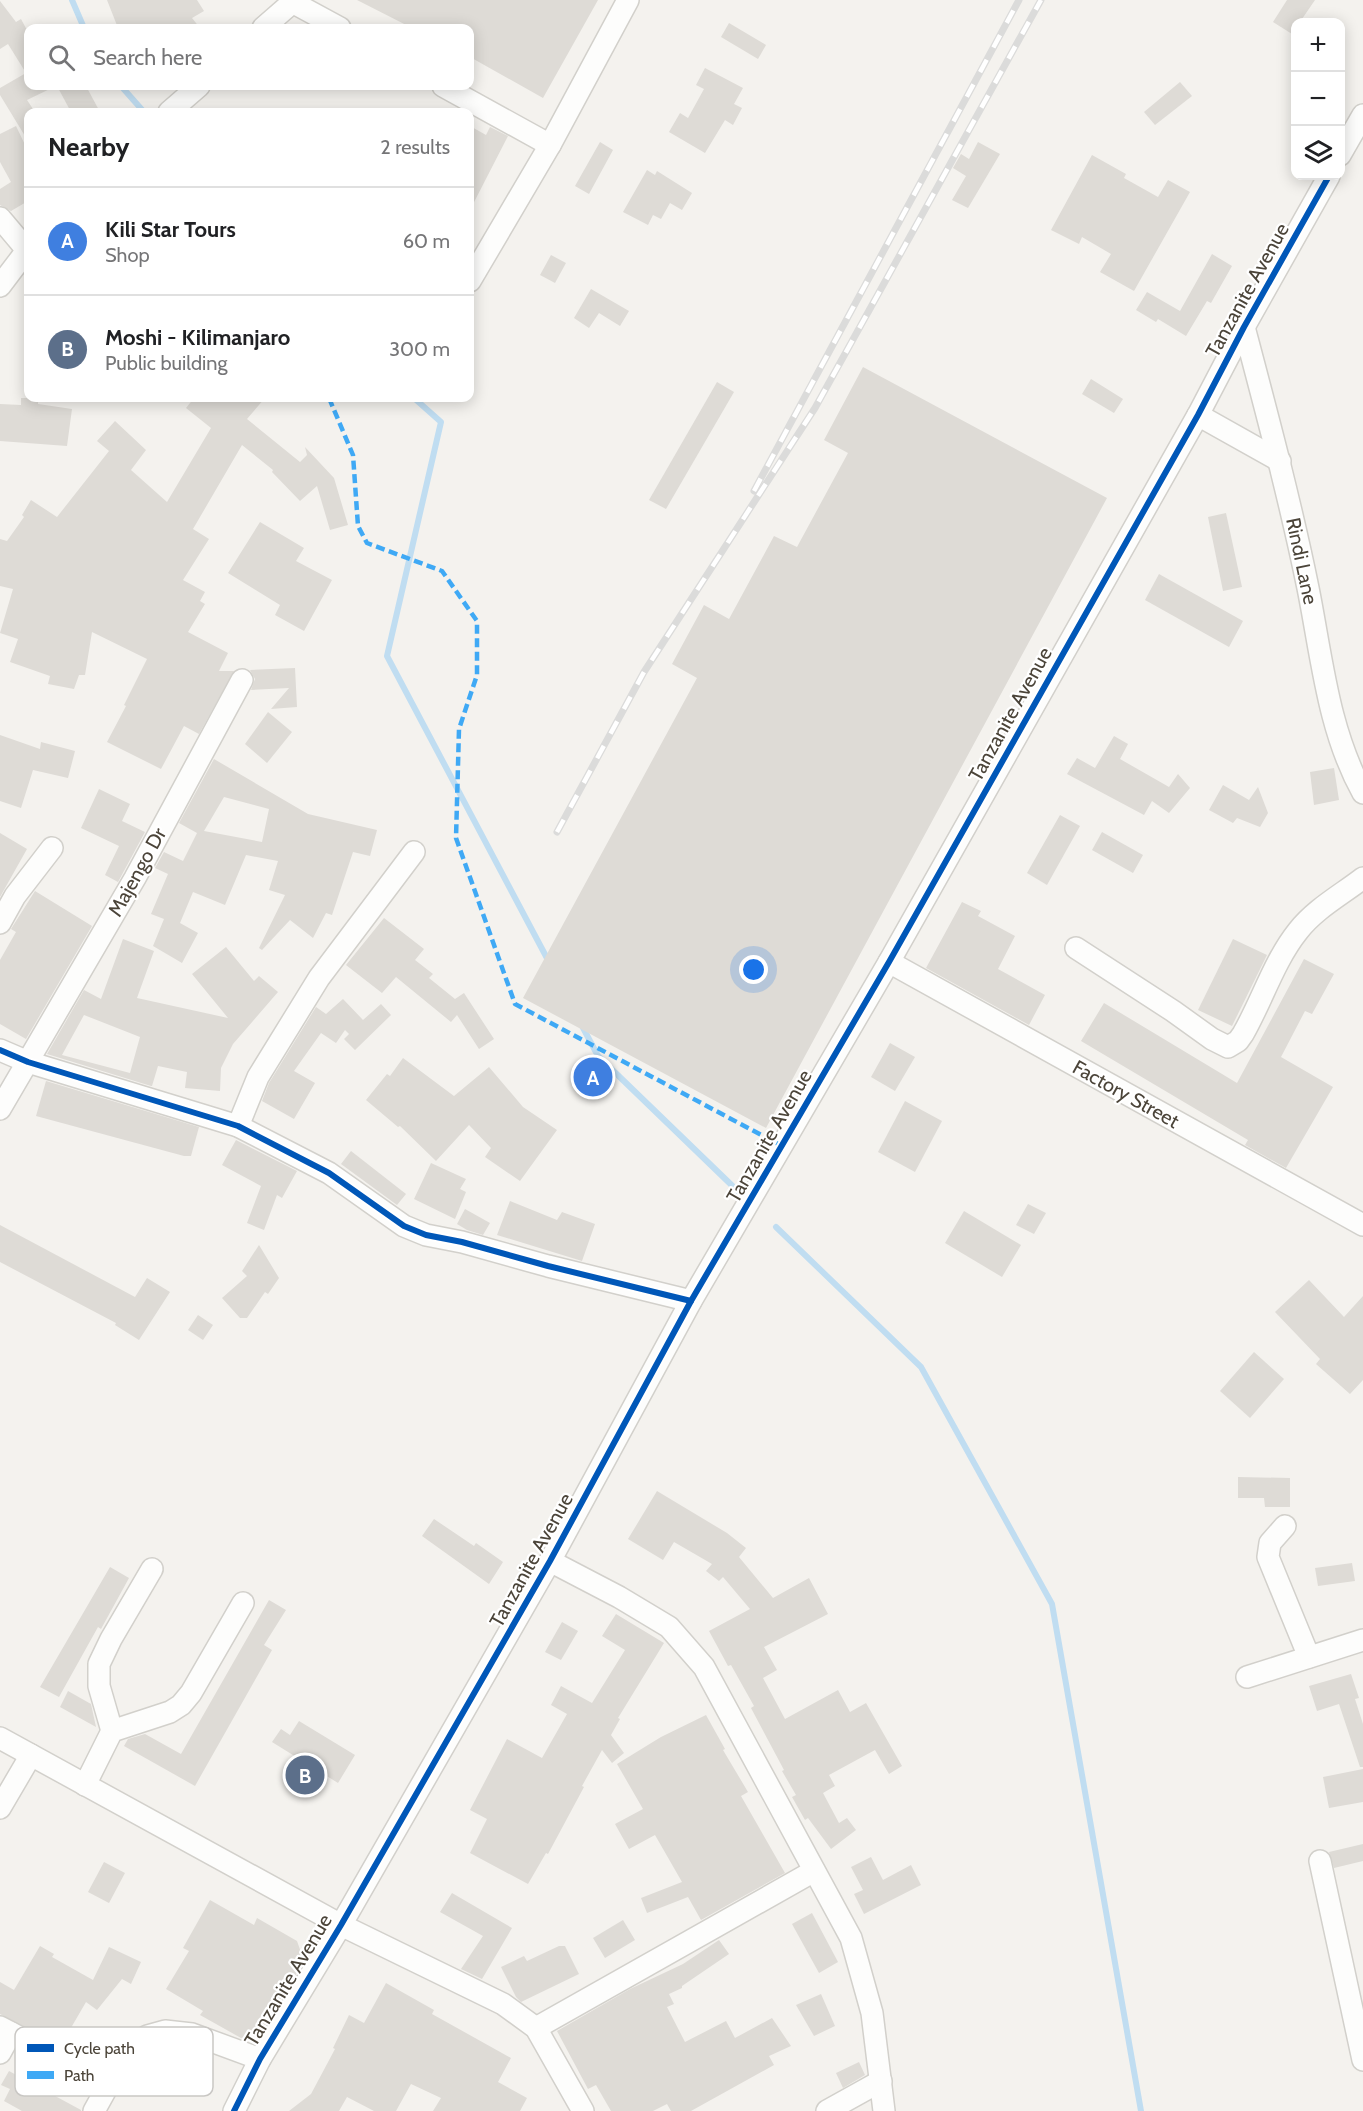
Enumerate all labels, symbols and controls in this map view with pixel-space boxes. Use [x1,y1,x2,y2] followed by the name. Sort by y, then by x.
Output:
[1291,18,1345,180] map controls
[1291,18,1345,72] button: +
[24,24,474,90] search box
[45,41,78,74] icon: search
[93,44,202,71] text: Search here
[1291,72,1345,126] button: −
[1291,126,1345,180] button: layers
[48,131,129,163] text: Nearby
[380,135,450,159] text: 2 results
[105,216,236,243] text: Kili Star Tours
[1200,219,1294,361] street label: Tanzanite Avenue
[61,229,74,253] text: A
[403,229,450,253] text: 60 m
[105,243,150,267] text: Shop
[105,324,290,351] text: Moshi - Kilimanjaro
[61,337,74,361] text: B
[389,337,450,361] text: 300 m
[105,351,227,375] text: Public building
[1281,515,1323,607] street label: Rindi Lane
[963,643,1057,785] street label: Tanzanite Avenue
[103,823,171,920] street label: Majengo Dr
[739,955,768,984] your location
[574,1054,612,1100] pin: A
[1069,1055,1184,1133] street label: Factory Street
[721,1065,817,1207] street label: Tanzanite Avenue
[484,1489,578,1631] street label: Tanzanite Avenue
[286,1752,324,1798] pin: B
[239,1910,337,2050] street label: Tanzanite Avenue
[15,2027,213,2096] legend
[64,2039,135,2058] text: Cycle path
[64,2066,95,2085] text: Path

